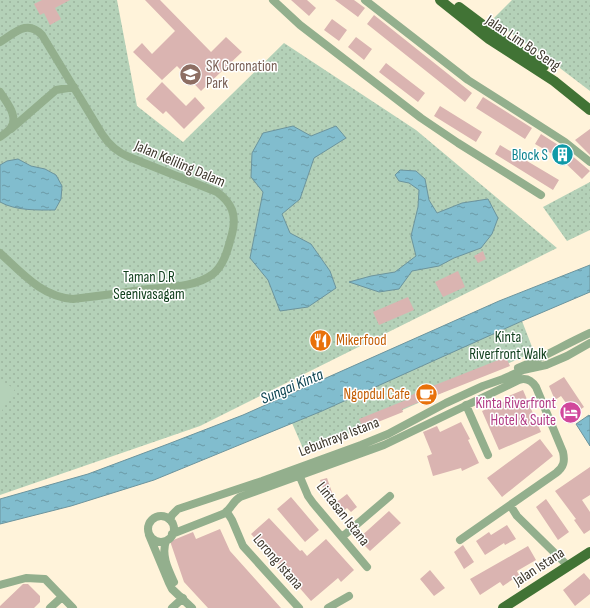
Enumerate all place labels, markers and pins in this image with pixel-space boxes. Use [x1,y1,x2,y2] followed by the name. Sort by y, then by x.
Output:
[206,57,278,93] place label: SK Coronation Park
[178,62,204,88] school or university icon: SK Coronation Park
[550,142,576,168] building icon: Block S
[512,146,548,165] place label: Block S
[308,327,334,353] restaurant icon: Mikerfood
[336,331,386,350] place label: Mikerfood
[413,381,439,407] cafe icon: Ngopdul Cafe
[343,385,410,404] place label: Ngopdul Cafe
[476,394,556,430] place label: Kinta Riverfront Hotel & Suite
[558,399,584,425] hotel icon: Kinta Riverfront Hotel & Suite

